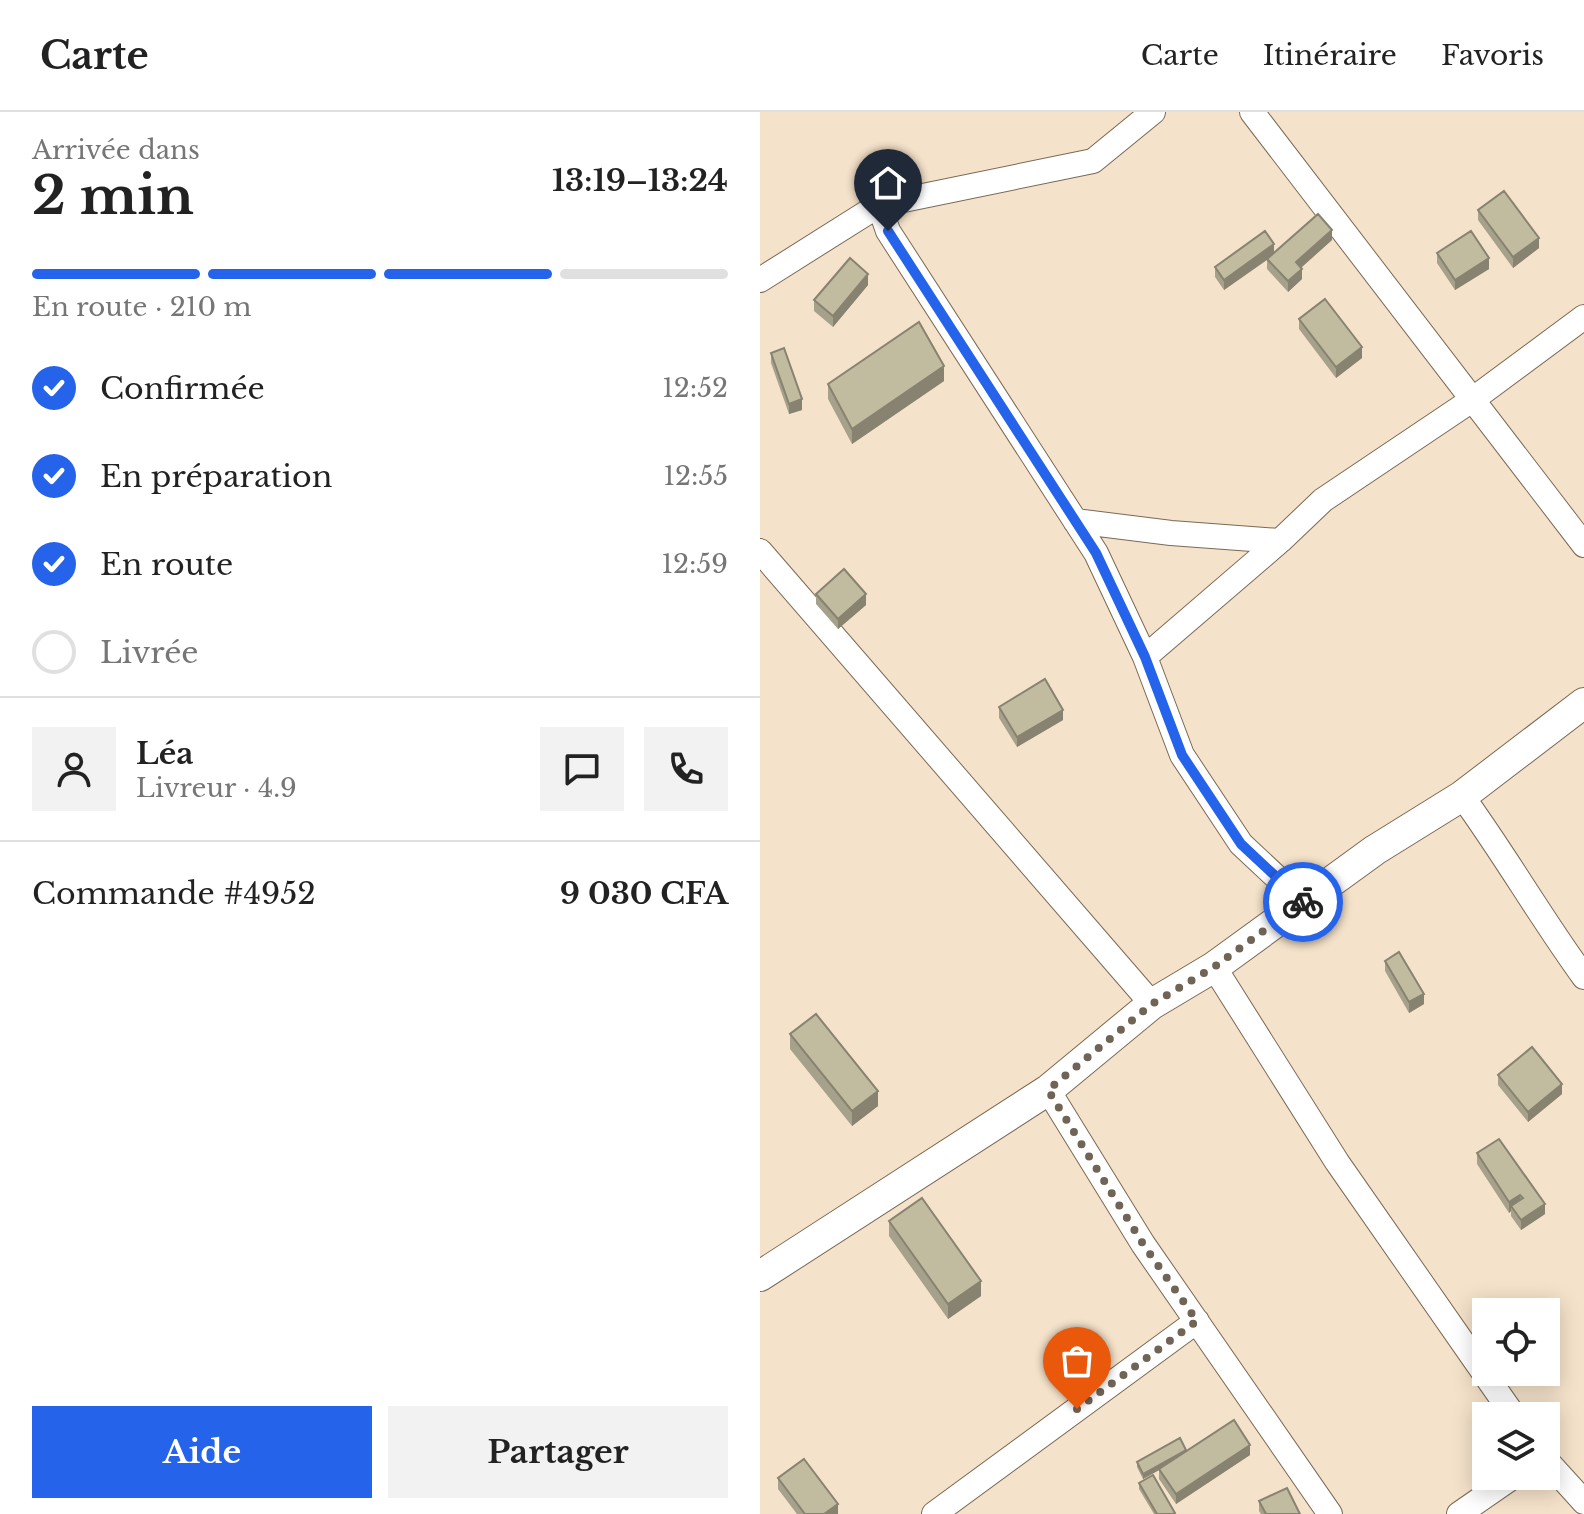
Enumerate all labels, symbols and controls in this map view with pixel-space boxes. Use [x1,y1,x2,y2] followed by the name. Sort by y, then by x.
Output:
[40,32,149,79] text: Carte
[1141,38,1219,73] text: Carte
[1263,38,1397,73] text: Itinéraire
[1441,38,1544,73] text: Favoris
[32,134,200,166] text: Arrivée dans
[854,149,922,231] pin
[866,161,910,205] icon: home
[552,162,728,199] text: 13:19–13:24
[32,164,194,228] text: 2 min
[32,291,251,323] text: En route · 210 m
[32,366,76,410] icon: check
[100,370,265,407] text: Confirmée
[662,372,728,404] text: 12:52
[32,454,76,498] icon: check
[100,458,332,495] text: En préparation
[663,460,728,492] text: 12:55
[32,542,76,586] icon: check
[100,546,233,583] text: En route
[661,548,728,580] text: 12:59
[100,634,199,671] text: Livrée
[32,727,116,811] button: person
[540,727,624,811] button: chat
[644,727,728,811] button: phone
[136,735,193,772] text: Léa
[136,772,297,804] text: Livreur · 4.9
[1263,862,1343,942] courier
[32,875,316,912] text: Commande #4952
[560,875,728,912] text: 9 030 CFA
[1281,880,1325,924] icon: bike
[1472,1298,1560,1490] map controls
[1472,1298,1560,1386] button: locate
[1043,1327,1111,1409] pin
[1055,1339,1099,1383] icon: bag
[1472,1402,1560,1490] button: layers
[32,1406,372,1498] button: Aide
[388,1406,728,1498] button: Partager

